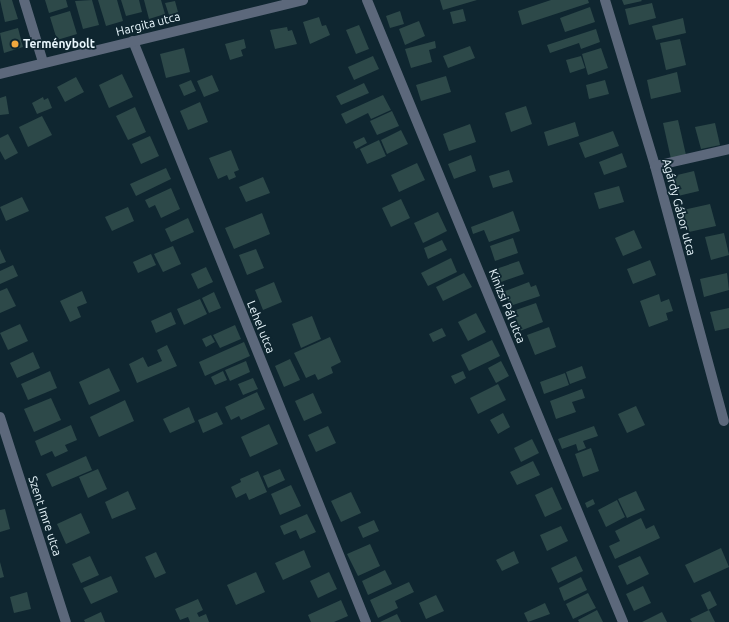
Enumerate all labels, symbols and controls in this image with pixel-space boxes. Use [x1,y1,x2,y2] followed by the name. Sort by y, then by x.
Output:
[114,9,182,39] street label: Hargita utca
[23,37,95,51] place label: Terménybolt
[10,39,20,49] marker: Terménybolt
[659,157,699,257] street label: Agárdy Gábor utca
[486,267,528,345] street label: Kinizsi Pál utca
[244,299,278,355] street label: Lehel utca
[25,474,65,558] street label: Szent Imre utca

